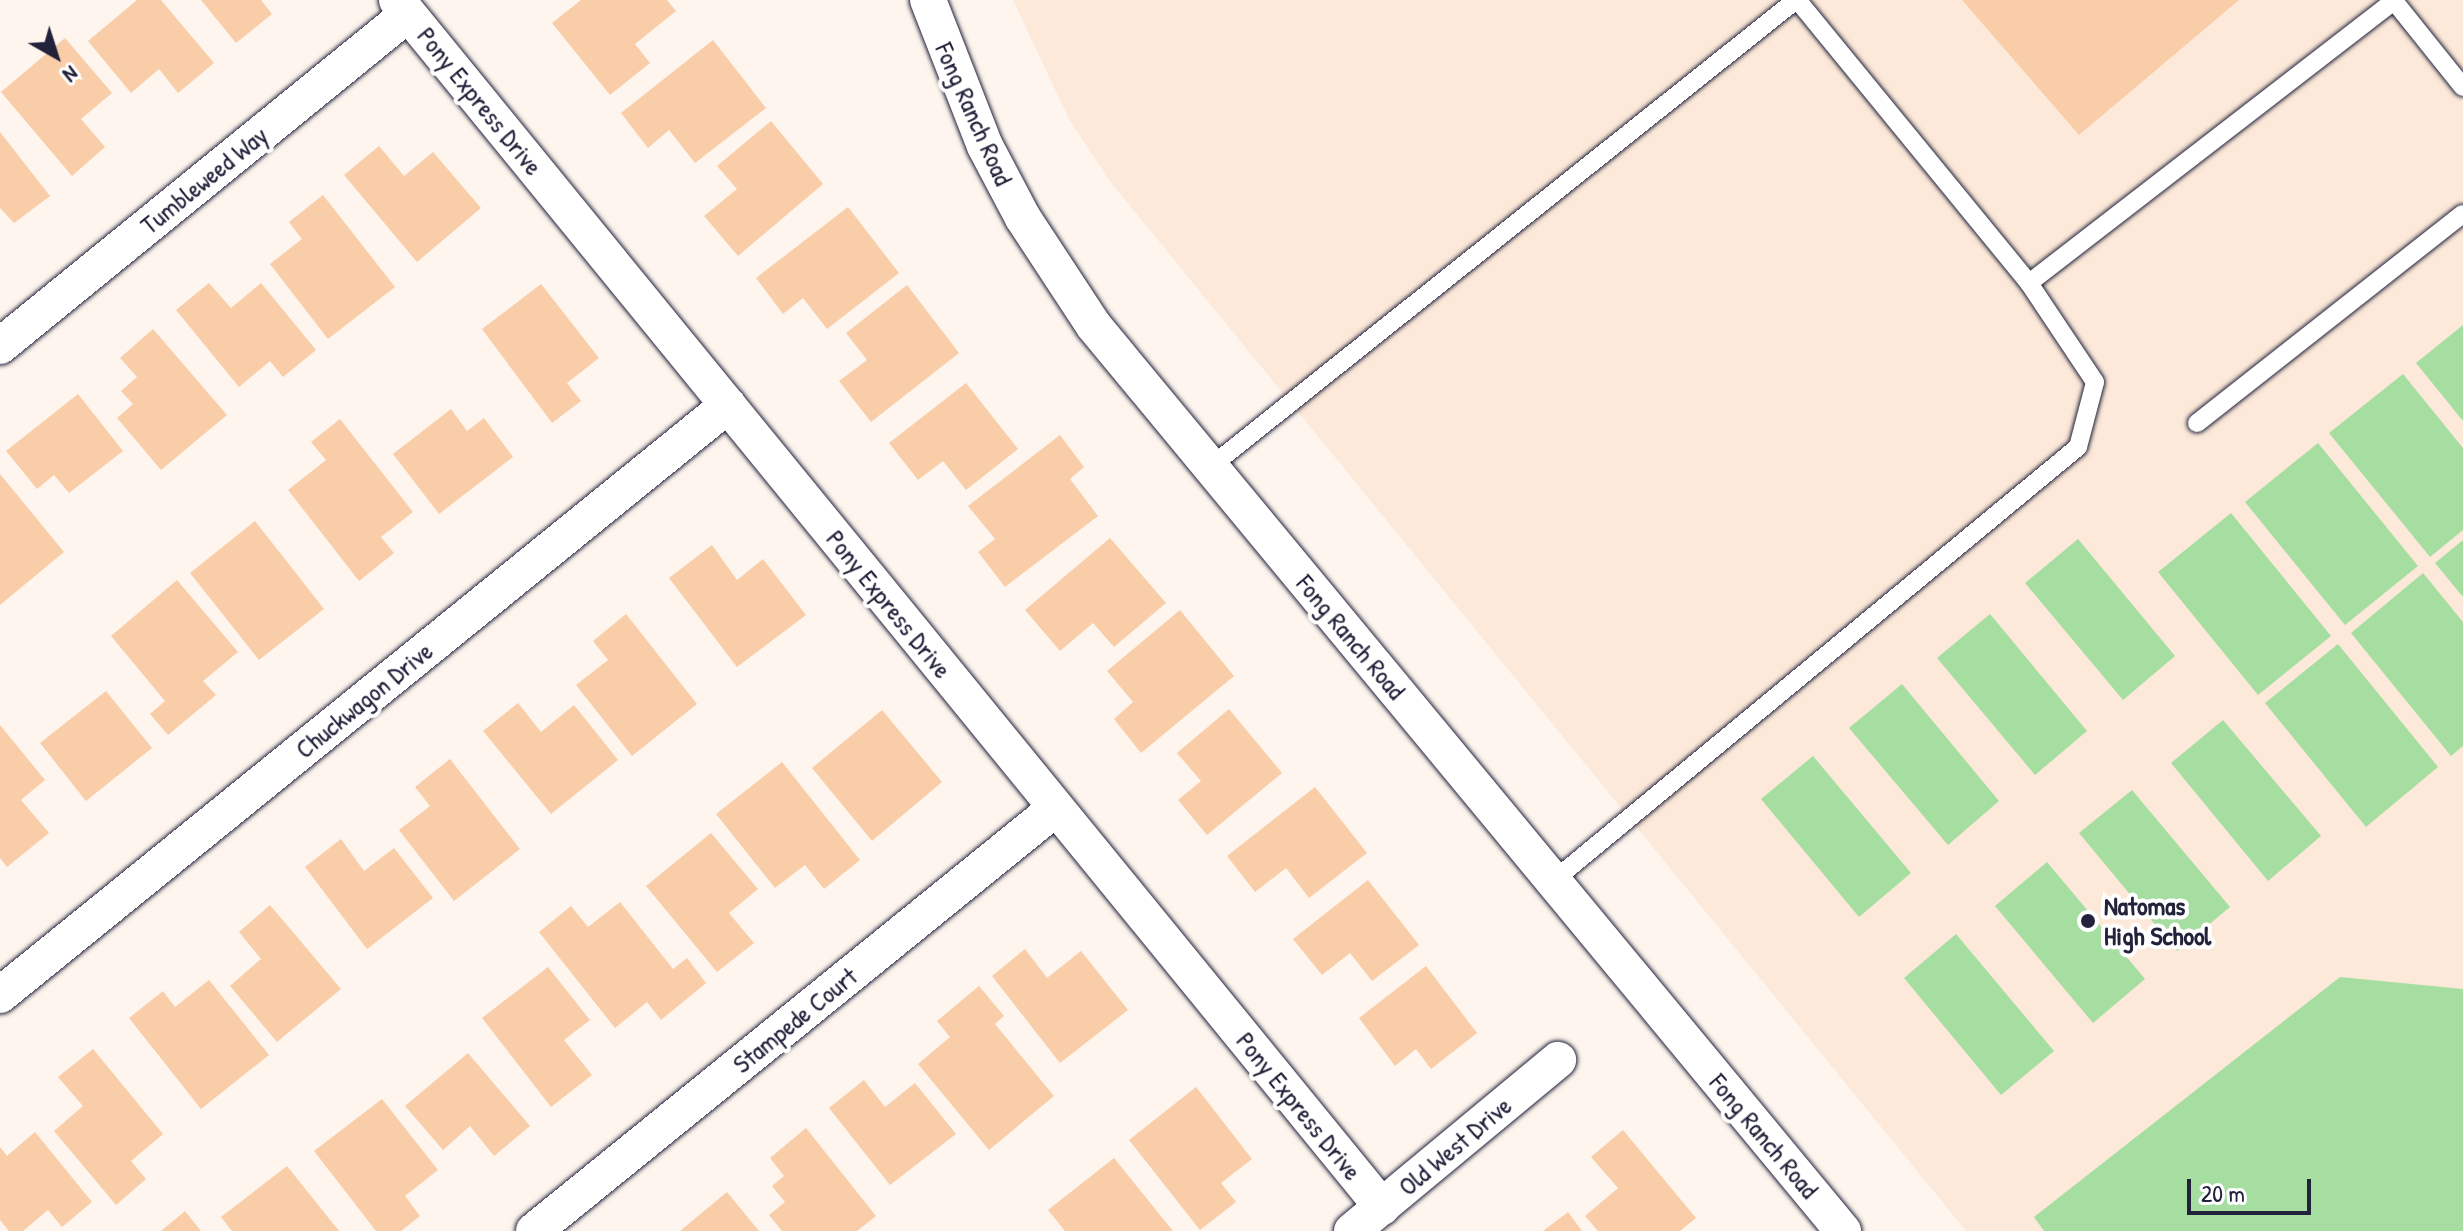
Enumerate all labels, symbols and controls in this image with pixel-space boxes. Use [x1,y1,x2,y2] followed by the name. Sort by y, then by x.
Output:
[16,16,96,96] north arrow
[411,21,549,181] street label: Pony Express Drive
[929,38,1019,190] street label: Fong Ranch Road
[57,59,85,90] text: N
[134,119,274,241] street label: Tumbleweed Way
[820,524,958,684] street label: Pony Express Drive
[1290,568,1412,706] street label: Fong Ranch Road
[289,635,439,765] street label: Chuckwagon Drive
[2104,890,2211,952] place label: Natomas High School
[2079,912,2097,930] marker: Natomas High School
[727,960,863,1080] street label: Stampede Court
[1230,1026,1368,1186] street label: Pony Express Drive
[1703,1067,1825,1205] street label: Fong Ranch Road
[1392,1090,1518,1202] street label: Old West Drive
[2191,1163,2315,1213] scale bar
[2201,1177,2245,1209] text: 20 m

